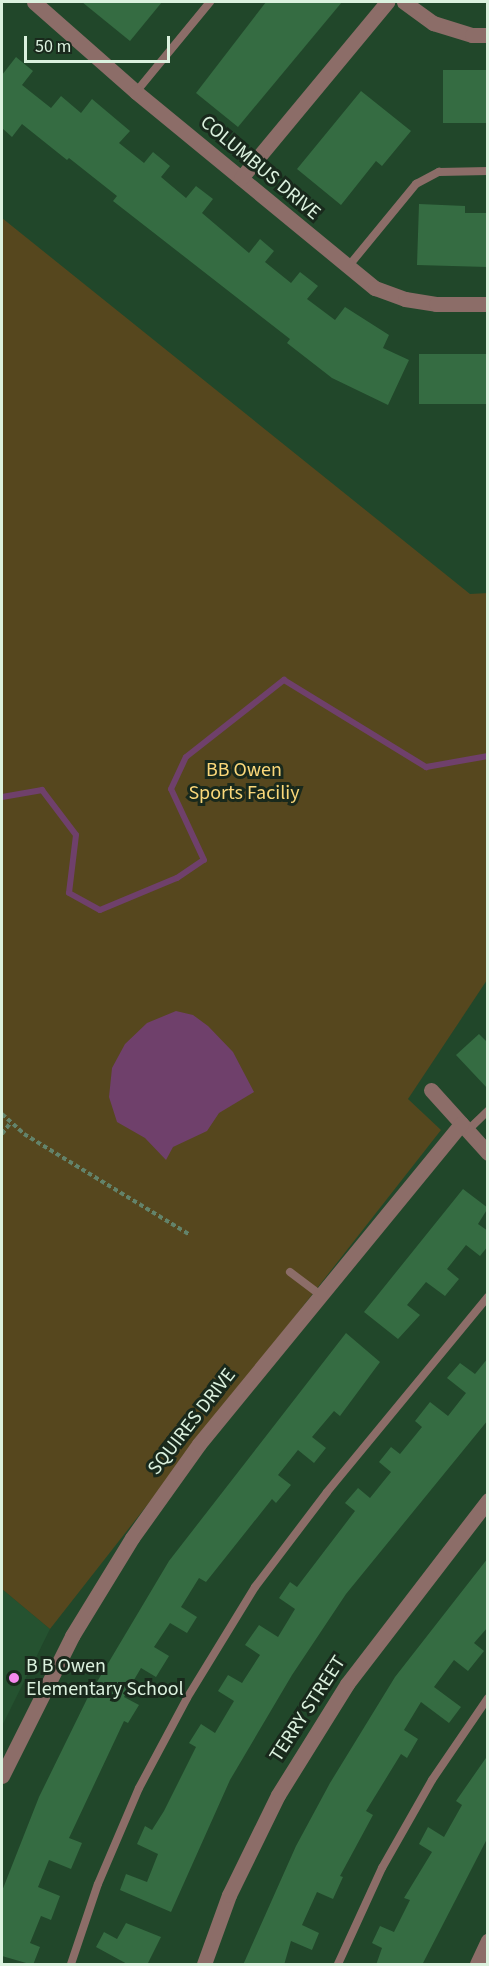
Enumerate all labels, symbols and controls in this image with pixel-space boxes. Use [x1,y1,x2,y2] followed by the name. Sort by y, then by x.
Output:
[27,24,172,62] scale bar
[35,34,71,59] text: 50 m
[195,111,325,225] street label: COLUMBUS DRIVE
[188,759,300,806] park label: BB Owen Sports Faciliy
[143,1364,241,1480] street label: SQUIRES DRIVE
[265,1651,351,1767] street label: TERRY STREET
[26,1654,184,1701] place label: B B Owen Elementary School
[7,1671,21,1685] marker: B B Owen Elementary School

